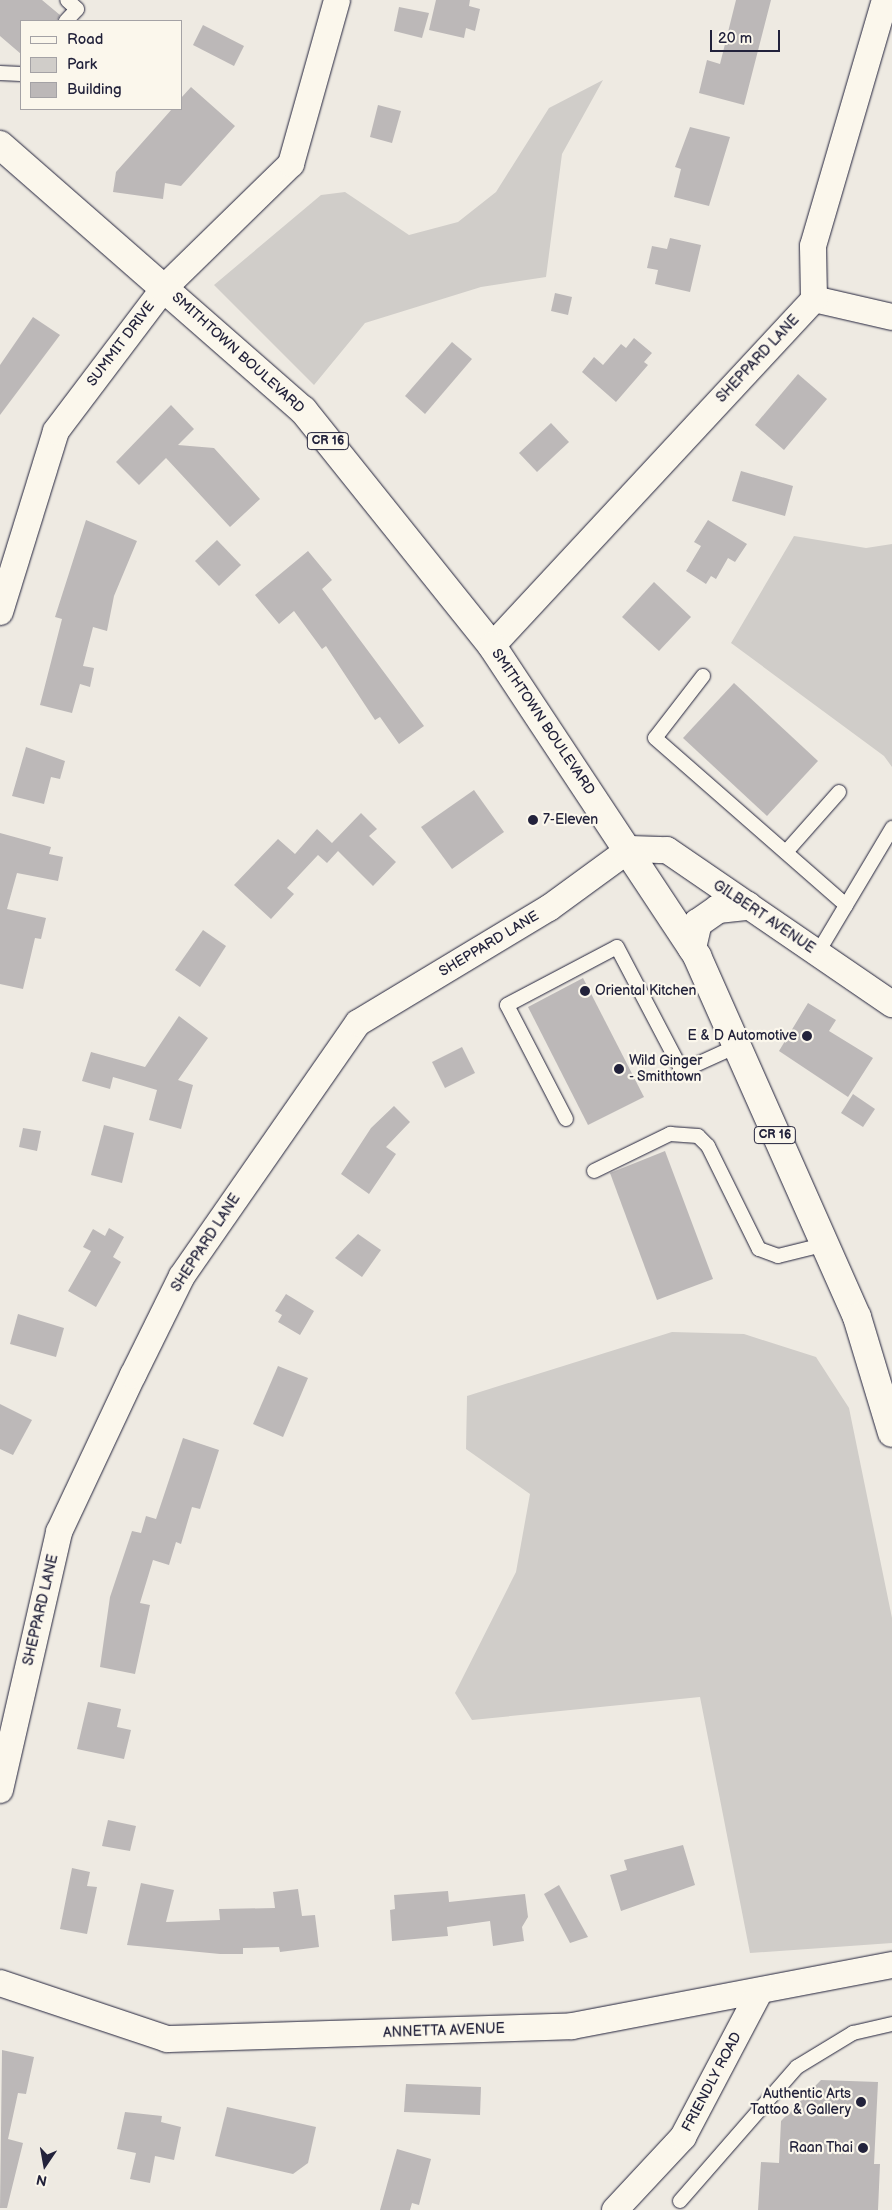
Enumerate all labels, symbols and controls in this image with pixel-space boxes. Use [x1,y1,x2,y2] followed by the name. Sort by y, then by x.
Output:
[20,20,182,110] legend
[712,20,782,52] scale bar
[718,29,752,48] text: 20 m
[67,30,103,49] text: Road
[67,55,97,74] text: Park
[67,80,122,99] text: Building
[168,289,308,417] street label: SMITHTOWN BOULEVARD
[84,298,158,390] street label: SUMMIT DRIVE
[713,312,803,406] street label: SHEPPARD LANE
[307,432,349,451] road number: CR 16
[488,646,598,798] street label: SMITHTOWN BOULEVARD
[543,812,598,828] place label: 7-Eleven
[527,814,539,826] marker: 7-Eleven
[710,877,818,957] street label: GILBERT AVENUE
[436,908,542,980] street label: SHEPPARD LANE
[595,983,696,999] place label: Oriental Kitchen
[579,985,591,997] marker: Oriental Kitchen
[688,1028,797,1044] place label: E & D Automotive
[801,1030,813,1042] marker: E & D Automotive
[629,1053,702,1086] place label: Wild Ginger - Smithtown
[613,1063,625,1075] marker: Wild Ginger - Smithtown
[754,1126,796,1144] road number: CR 16
[168,1191,244,1295] street label: SHEPPARD LANE
[20,1553,62,1667] street label: SHEPPARD LANE
[383,2020,505,2042] street label: ANNETTA AVENUE
[679,2029,745,2135] street label: FRIENDLY ROAD
[750,2086,851,2118] place label: Authentic Arts Tattoo & Gallery
[855,2096,867,2108] marker: Authentic Arts Tattoo & Gallery
[20,2140,70,2190] north arrow
[789,2140,853,2156] place label: Raan Thai
[857,2142,869,2154] marker: Raan Thai
[35,2171,49,2190] text: N

